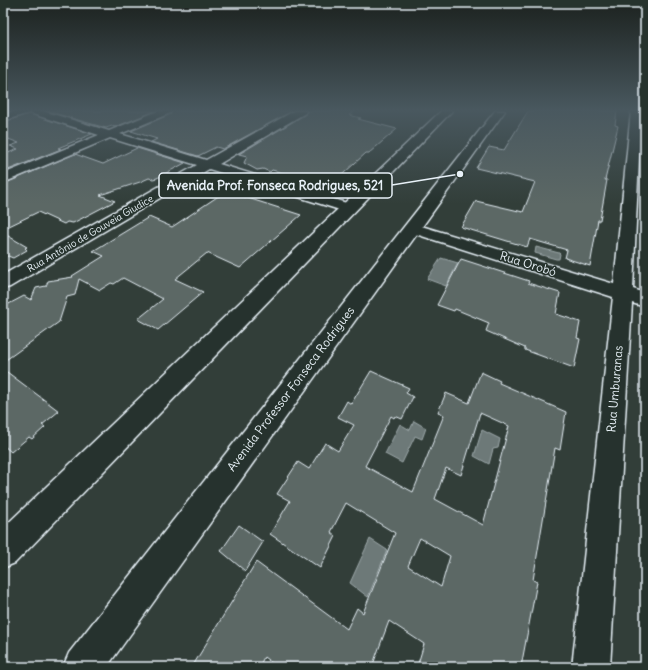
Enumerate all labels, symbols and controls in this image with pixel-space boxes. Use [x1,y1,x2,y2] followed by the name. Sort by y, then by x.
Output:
[159,173,392,198] callout: Avenida Prof. Fonseca Rodrigues, 521
[167,177,383,194] text: Avenida Prof. Fonseca Rodrigues, 521
[25,192,156,275] street label: Rua Antônio de Gouveia Giudice
[498,248,559,279] street label: Rua Orobó
[224,303,358,474] street label: Avenida Professor Fonseca Rodrigues
[603,345,626,433] street label: Rua Umburanas

